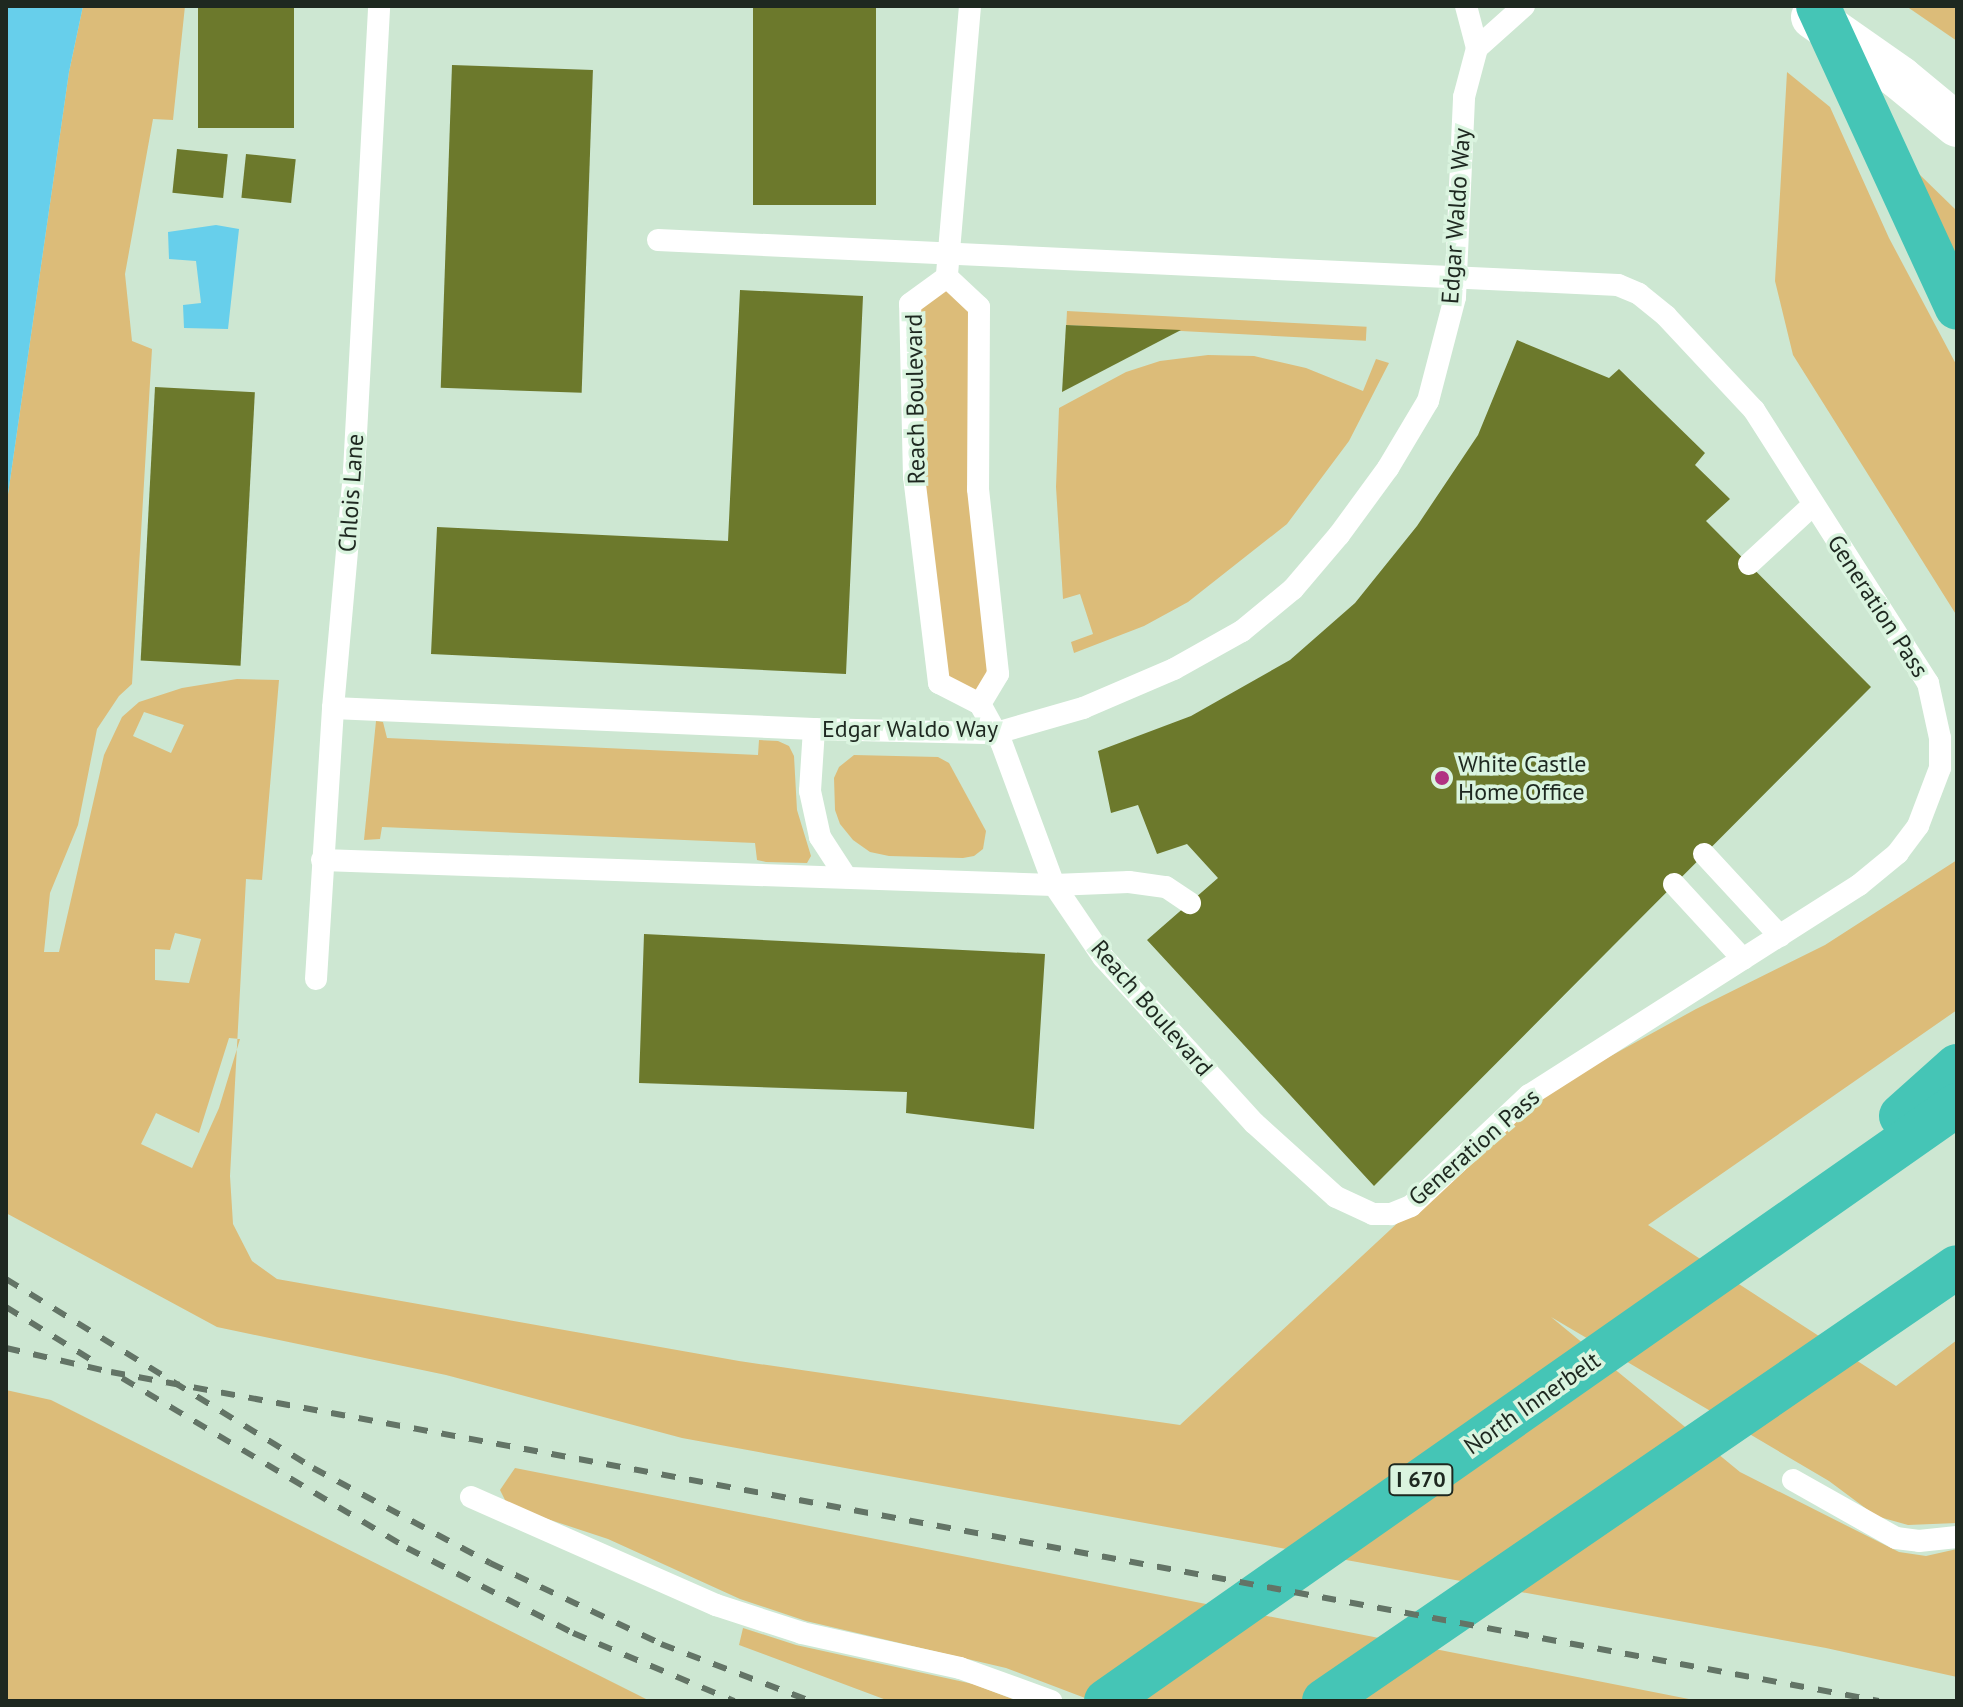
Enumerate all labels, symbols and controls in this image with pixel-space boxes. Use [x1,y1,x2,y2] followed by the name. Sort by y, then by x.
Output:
[1435,127,1477,305] street label: Edgar Waldo Way
[899,313,931,485] street label: Reach Boulevard
[332,433,370,553] street label: Chlois Lane
[1821,529,1935,683] street label: Generation Pass
[821,715,999,743] street label: Edgar Waldo Way
[1458,750,1587,806] place label: White Castle Home Office
[1433,769,1451,787] marker: White Castle Home Office
[1085,934,1219,1082] street label: Reach Boulevard
[1403,1082,1545,1212] street label: Generation Pass
[1458,1345,1606,1461] street label: North Innerbelt
[1387,1462,1455,1498] road number: I 670

